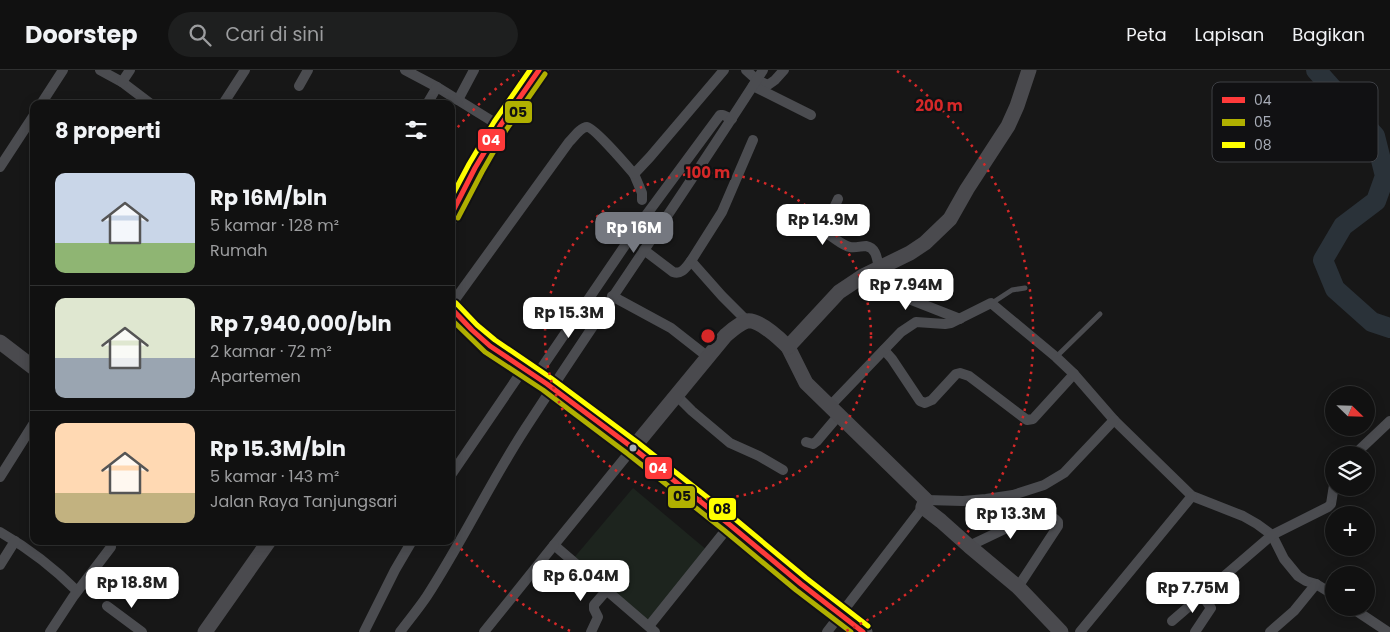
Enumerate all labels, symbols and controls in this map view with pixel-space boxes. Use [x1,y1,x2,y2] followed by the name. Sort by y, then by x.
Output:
[168,12,518,57] search box
[25,18,138,51] text: Doorstep
[186,21,214,49] icon: search
[226,21,324,48] text: Cari di sini
[1126,22,1167,47] text: Peta
[1195,22,1264,47] text: Lapisan
[1292,22,1365,47] text: Bagikan
[1212,82,1378,162] legend
[1254,90,1272,110] text: 04
[915,95,963,116] text: 200 m
[504,100,533,124] line badge: 05
[509,102,527,122] text: 05
[1254,112,1272,132] text: 05
[55,116,161,145] text: 8 properti
[402,116,430,144] icon: filters
[477,128,506,152] line badge: 04
[482,130,500,150] text: 04
[1254,135,1272,155] text: 08
[686,162,730,183] text: 100 m
[210,183,327,212] text: Rp 16M/bln
[95,193,155,253] icon: home
[771,204,875,246] pin: Rp 14.9M
[788,208,858,231] text: Rp 14.9M
[593,212,675,254] pin: Rp 16M
[210,214,339,237] text: 5 kamar · 128 m²
[606,216,662,239] text: Rp 16M
[210,239,268,262] text: Rumah
[854,268,958,311] pin: Rp 7.94M
[869,273,943,296] text: Rp 7.94M
[517,296,621,339] pin: Rp 15.3M
[534,301,604,324] text: Rp 15.3M
[210,309,392,338] text: Rp 7,940,000/bln
[95,318,155,378] icon: home
[699,327,717,345] centre of rings
[210,340,332,363] text: 2 kamar · 72 m²
[210,365,301,388] text: Apartemen
[1325,386,1375,436] north arrow
[1325,386,1375,616] map controls
[210,434,346,463] text: Rp 15.3M/bln
[95,443,155,503] icon: home
[628,443,638,453] unlabelled marker
[1325,446,1375,496] button: layers
[644,456,673,480] line badge: 04
[649,458,667,478] text: 04
[210,465,339,488] text: 5 kamar · 143 m²
[667,485,696,509] line badge: 05
[673,486,691,506] text: 05
[210,490,397,513] text: Jalan Raya Tanjungsari
[708,497,737,521] line badge: 08
[959,498,1063,540] pin: Rp 13.3M
[713,499,731,519] text: 08
[976,502,1046,525] text: Rp 13.3M
[1325,506,1375,556] button: +
[529,560,633,602] pin: Rp 6.04M
[543,564,619,587] text: Rp 6.04M
[80,566,184,609] pin: Rp 18.8M
[1325,566,1375,616] button: −
[97,571,167,594] text: Rp 18.8M
[1141,572,1245,614] pin: Rp 7.75M
[1157,576,1229,599] text: Rp 7.75M

